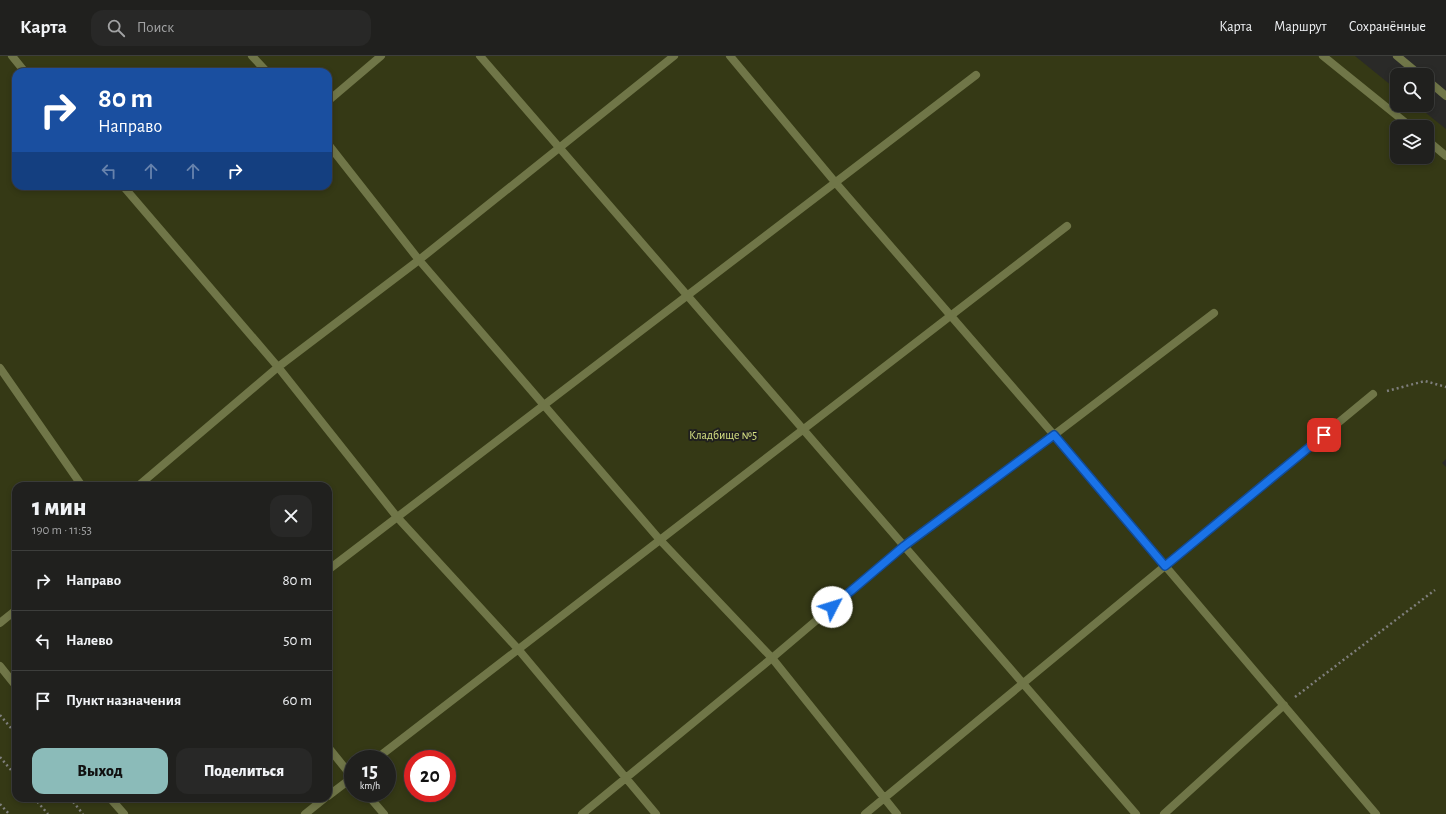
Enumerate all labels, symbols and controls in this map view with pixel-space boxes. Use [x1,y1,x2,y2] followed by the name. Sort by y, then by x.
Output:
[91,10,371,46] search box
[105,17,127,39] icon: search
[20,18,67,37] text: Карта
[137,20,174,35] text: Поиск
[1219,20,1252,34] text: Карта
[1274,20,1327,34] text: Маршрут
[1349,20,1426,34] text: Сохранённые
[1390,68,1434,164] map controls
[1390,68,1434,112] button: search
[32,84,84,136] icon: right
[98,85,153,113] text: 80 m
[98,118,162,136] text: Направо
[1390,120,1434,164] button: layers
[98,160,120,182] icon: left
[140,160,162,182] icon: ahead
[182,160,204,182] icon: ahead
[224,160,246,182] icon: right
[1307,418,1341,452] pin
[1313,424,1335,446] icon: arrive
[689,429,757,441] park label: Кладбище №5
[270,495,312,537] button: close
[32,496,86,520] text: 1 мин
[32,524,92,537] text: 190 m · 11:53
[32,570,54,592] icon: right
[66,573,121,588] text: Направо
[282,573,312,588] text: 80 m
[811,586,853,628] position arrow
[32,630,54,652] icon: left
[66,633,113,648] text: Налево
[283,633,312,648] text: 50 m
[32,690,54,712] icon: arrive
[66,693,181,708] text: Пункт назначения
[283,693,312,708] text: 60 m
[32,748,168,794] button: Выход
[176,748,312,794] button: Поделиться
[404,750,456,802] speed limit sign: 20
[362,761,378,781] text: 15
[360,781,380,791] text: km/h

